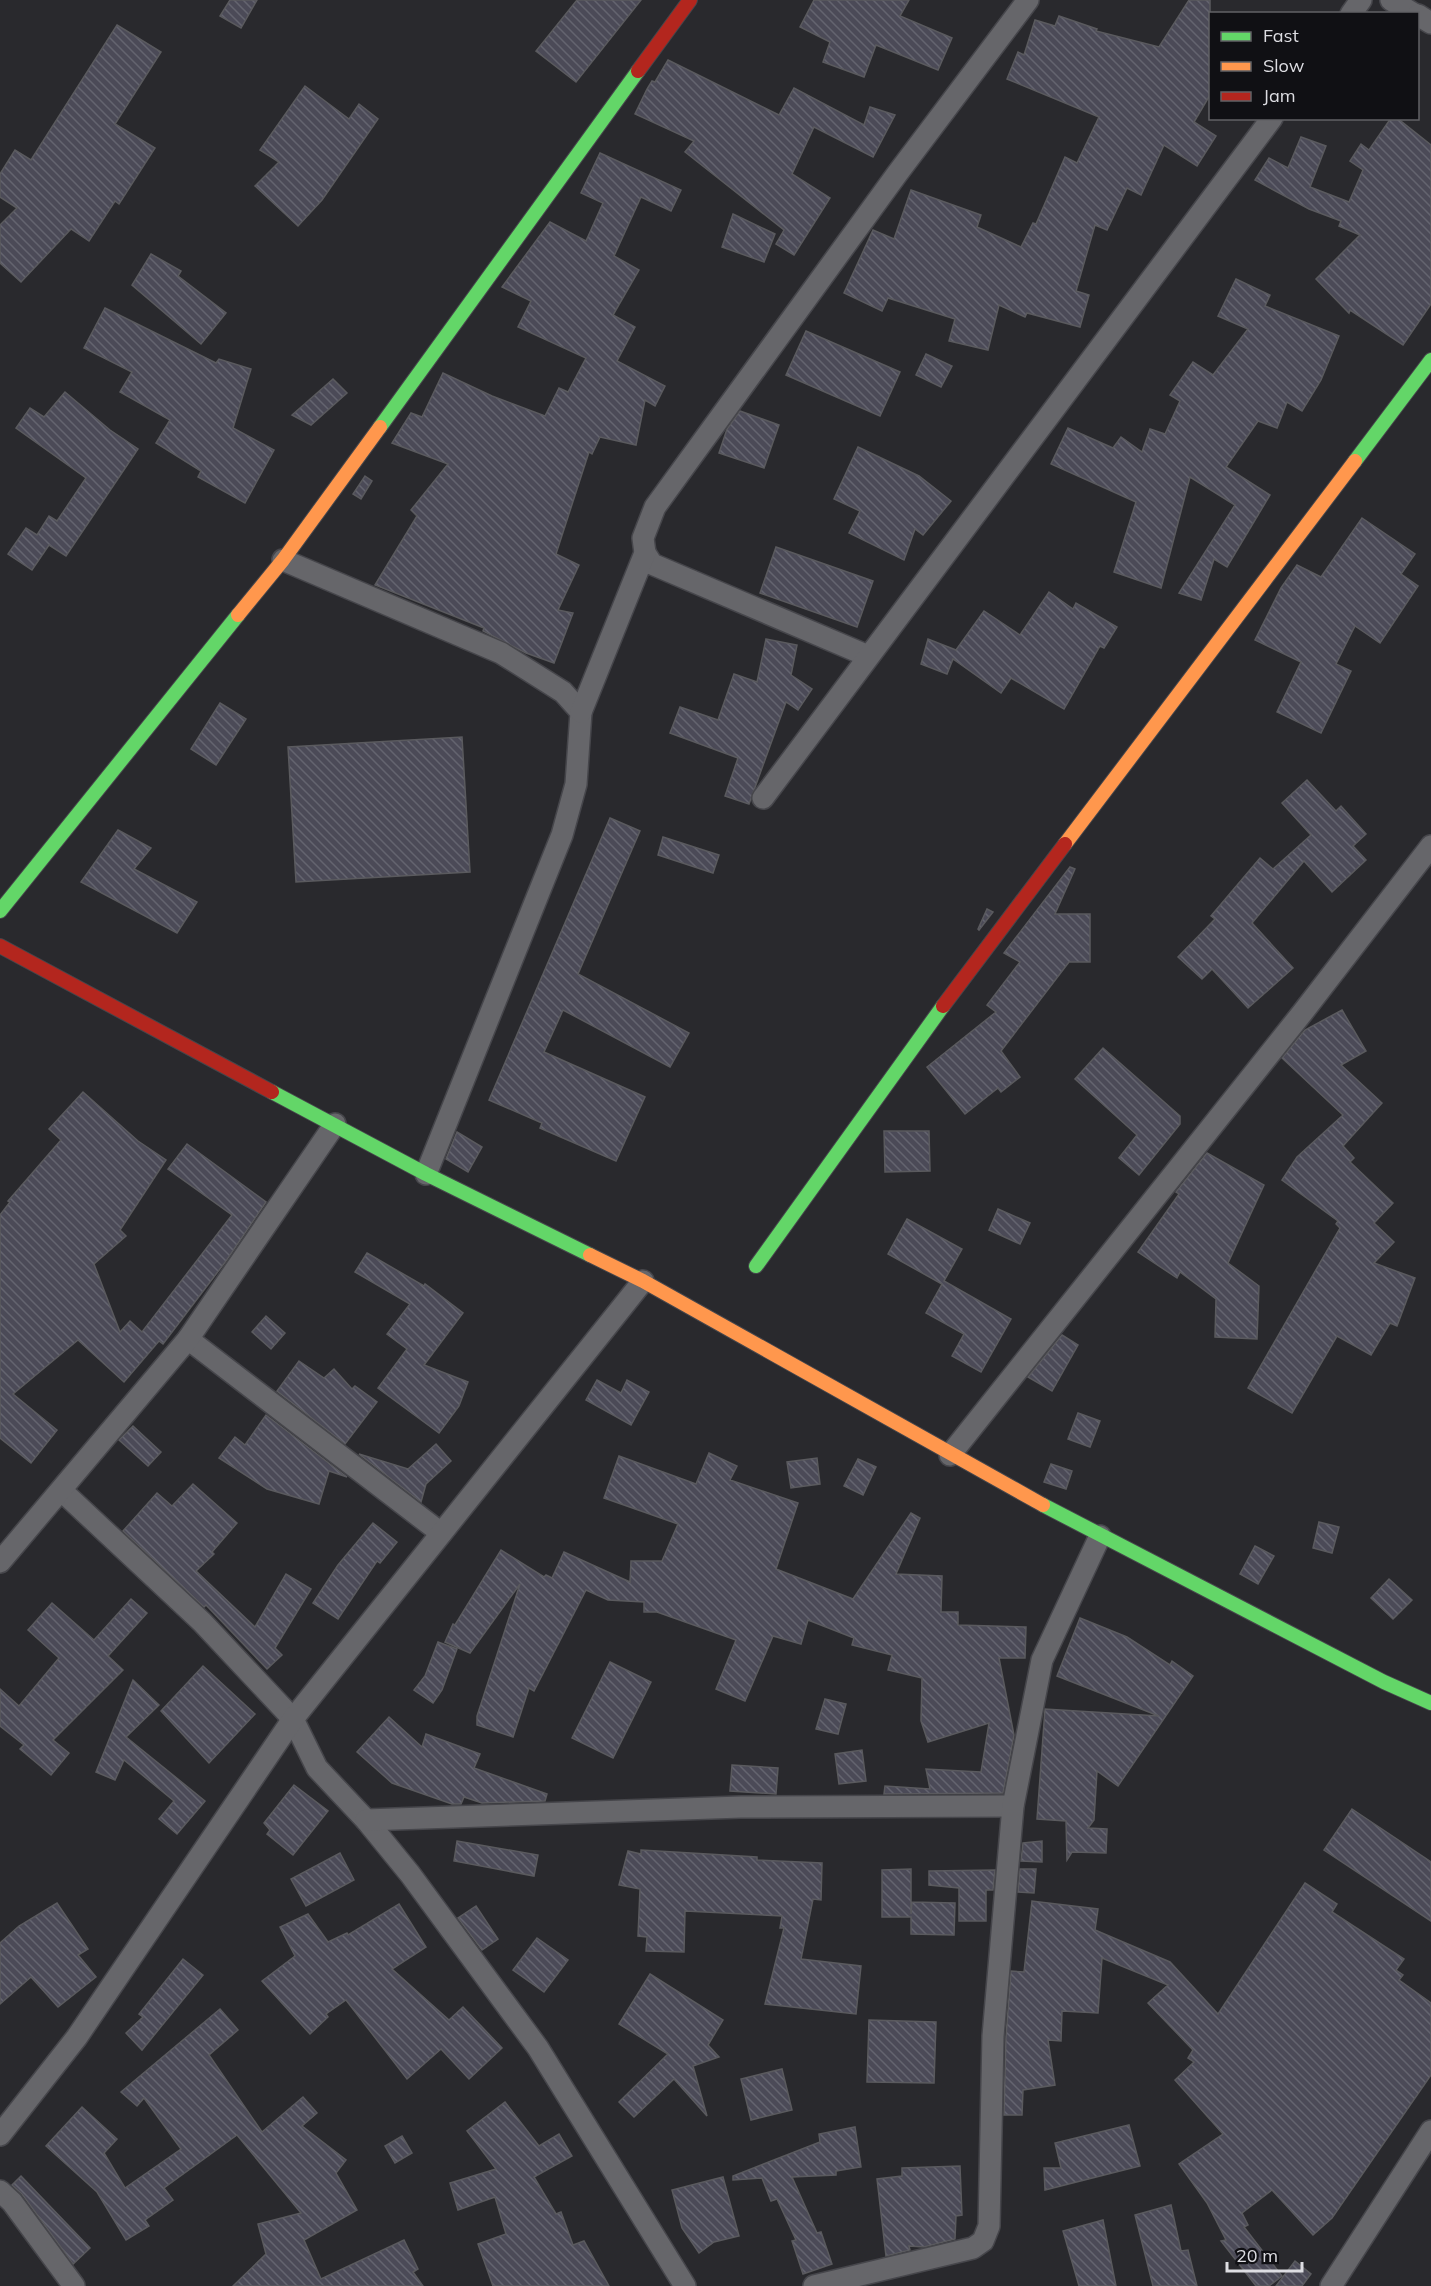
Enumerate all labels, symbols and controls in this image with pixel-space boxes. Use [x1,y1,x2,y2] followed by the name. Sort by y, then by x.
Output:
[1209,12,1419,120] legend
[1263,24,1299,47] text: Fast
[1263,54,1305,77] text: Slow
[1263,84,1296,107] text: Jam
[1227,2235,1302,2273] scale bar
[1236,2244,1278,2267] text: 20 m

